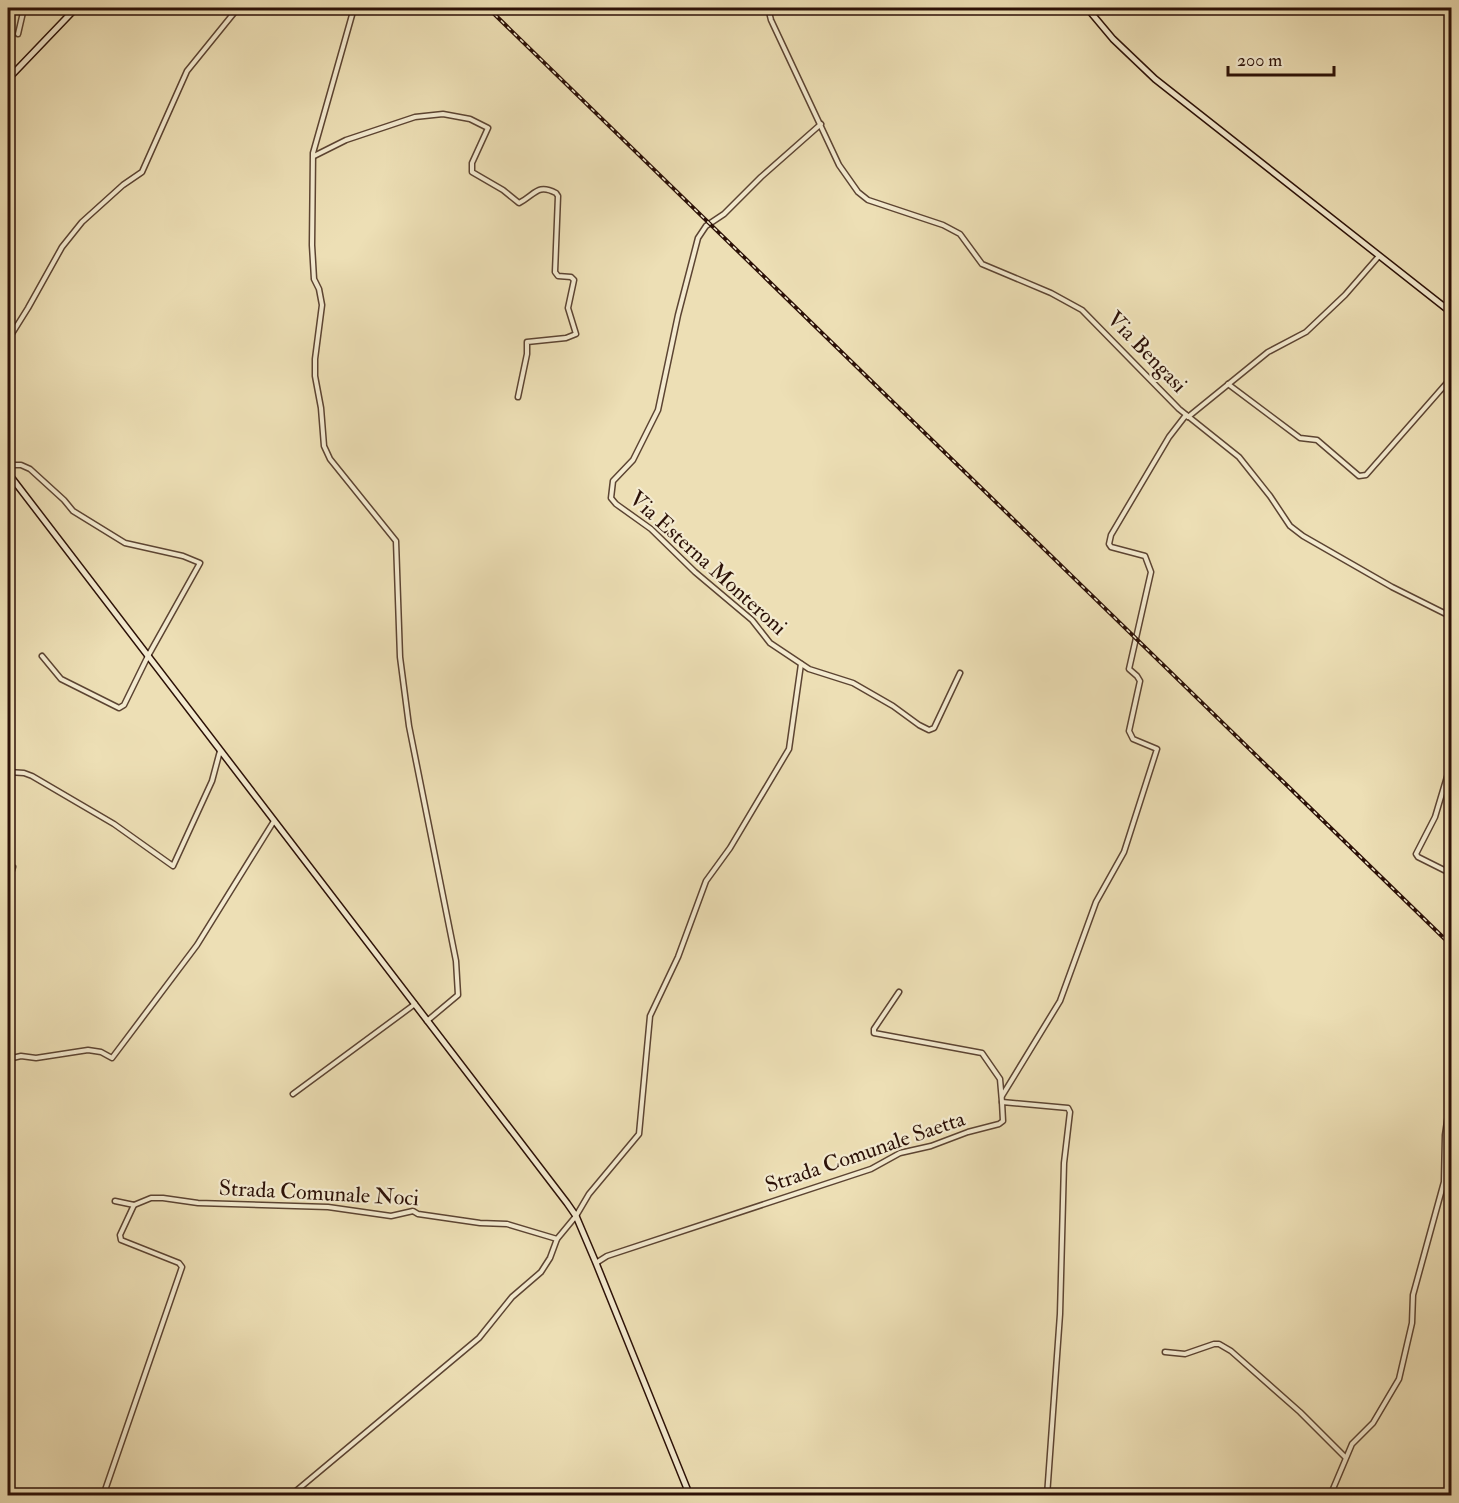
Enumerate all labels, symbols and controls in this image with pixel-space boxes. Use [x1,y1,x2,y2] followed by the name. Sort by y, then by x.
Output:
[1228,39,1334,77] scale bar
[1237,49,1282,72] text: 200 m
[1101,305,1193,399] street label: Via Bengasi
[623,485,793,641] street label: Via Esterna Monteroni
[761,1104,970,1199] street label: Strada Comunale Saetta
[218,1174,420,1212] street label: Strada Comunale Noci

